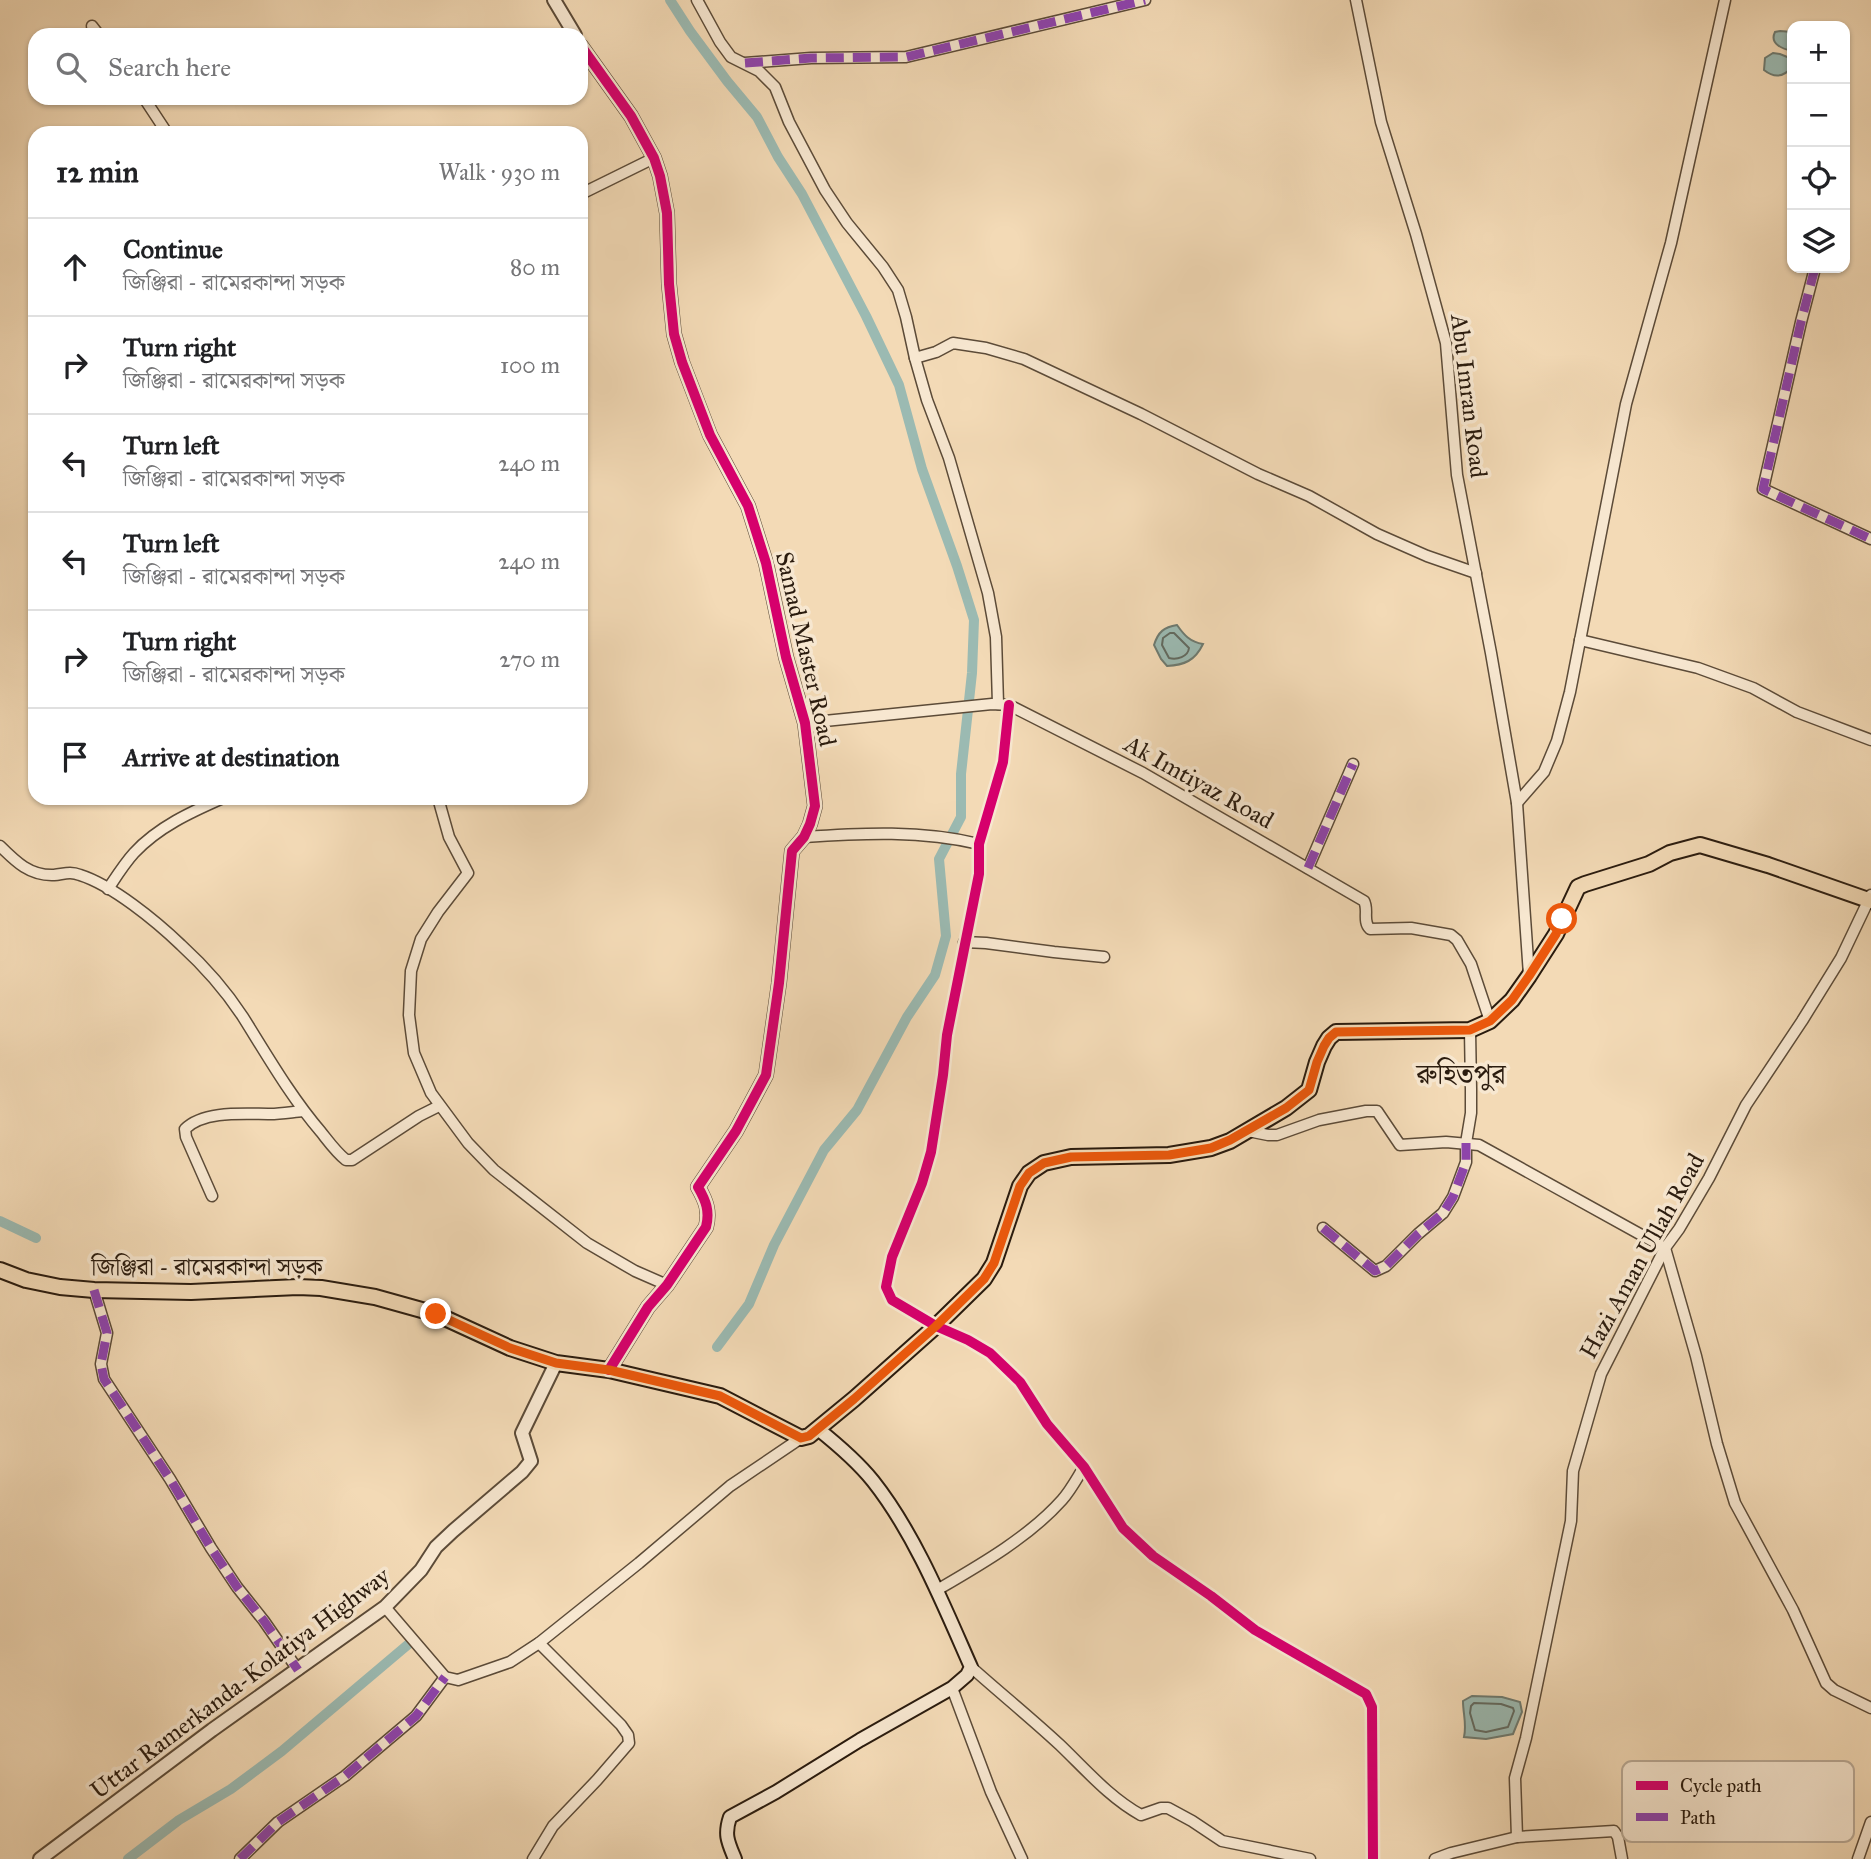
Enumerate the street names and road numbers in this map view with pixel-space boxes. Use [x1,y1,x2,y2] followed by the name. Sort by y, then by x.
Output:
[1444,312,1494,480] street label: Abu Imran Road
[769,549,843,749] street label: Samad Master Road
[1118,728,1279,835] street label: Ak Imtiyaz Road
[1573,1148,1711,1364] street label: Hazi Aman Ullah Road
[90,1252,324,1282] street label: জিঞ্জিরা - রামেরকান্দা সড়ক
[84,1560,396,1805] street label: Uttar Ramerkanda-Kolatiya Highway

